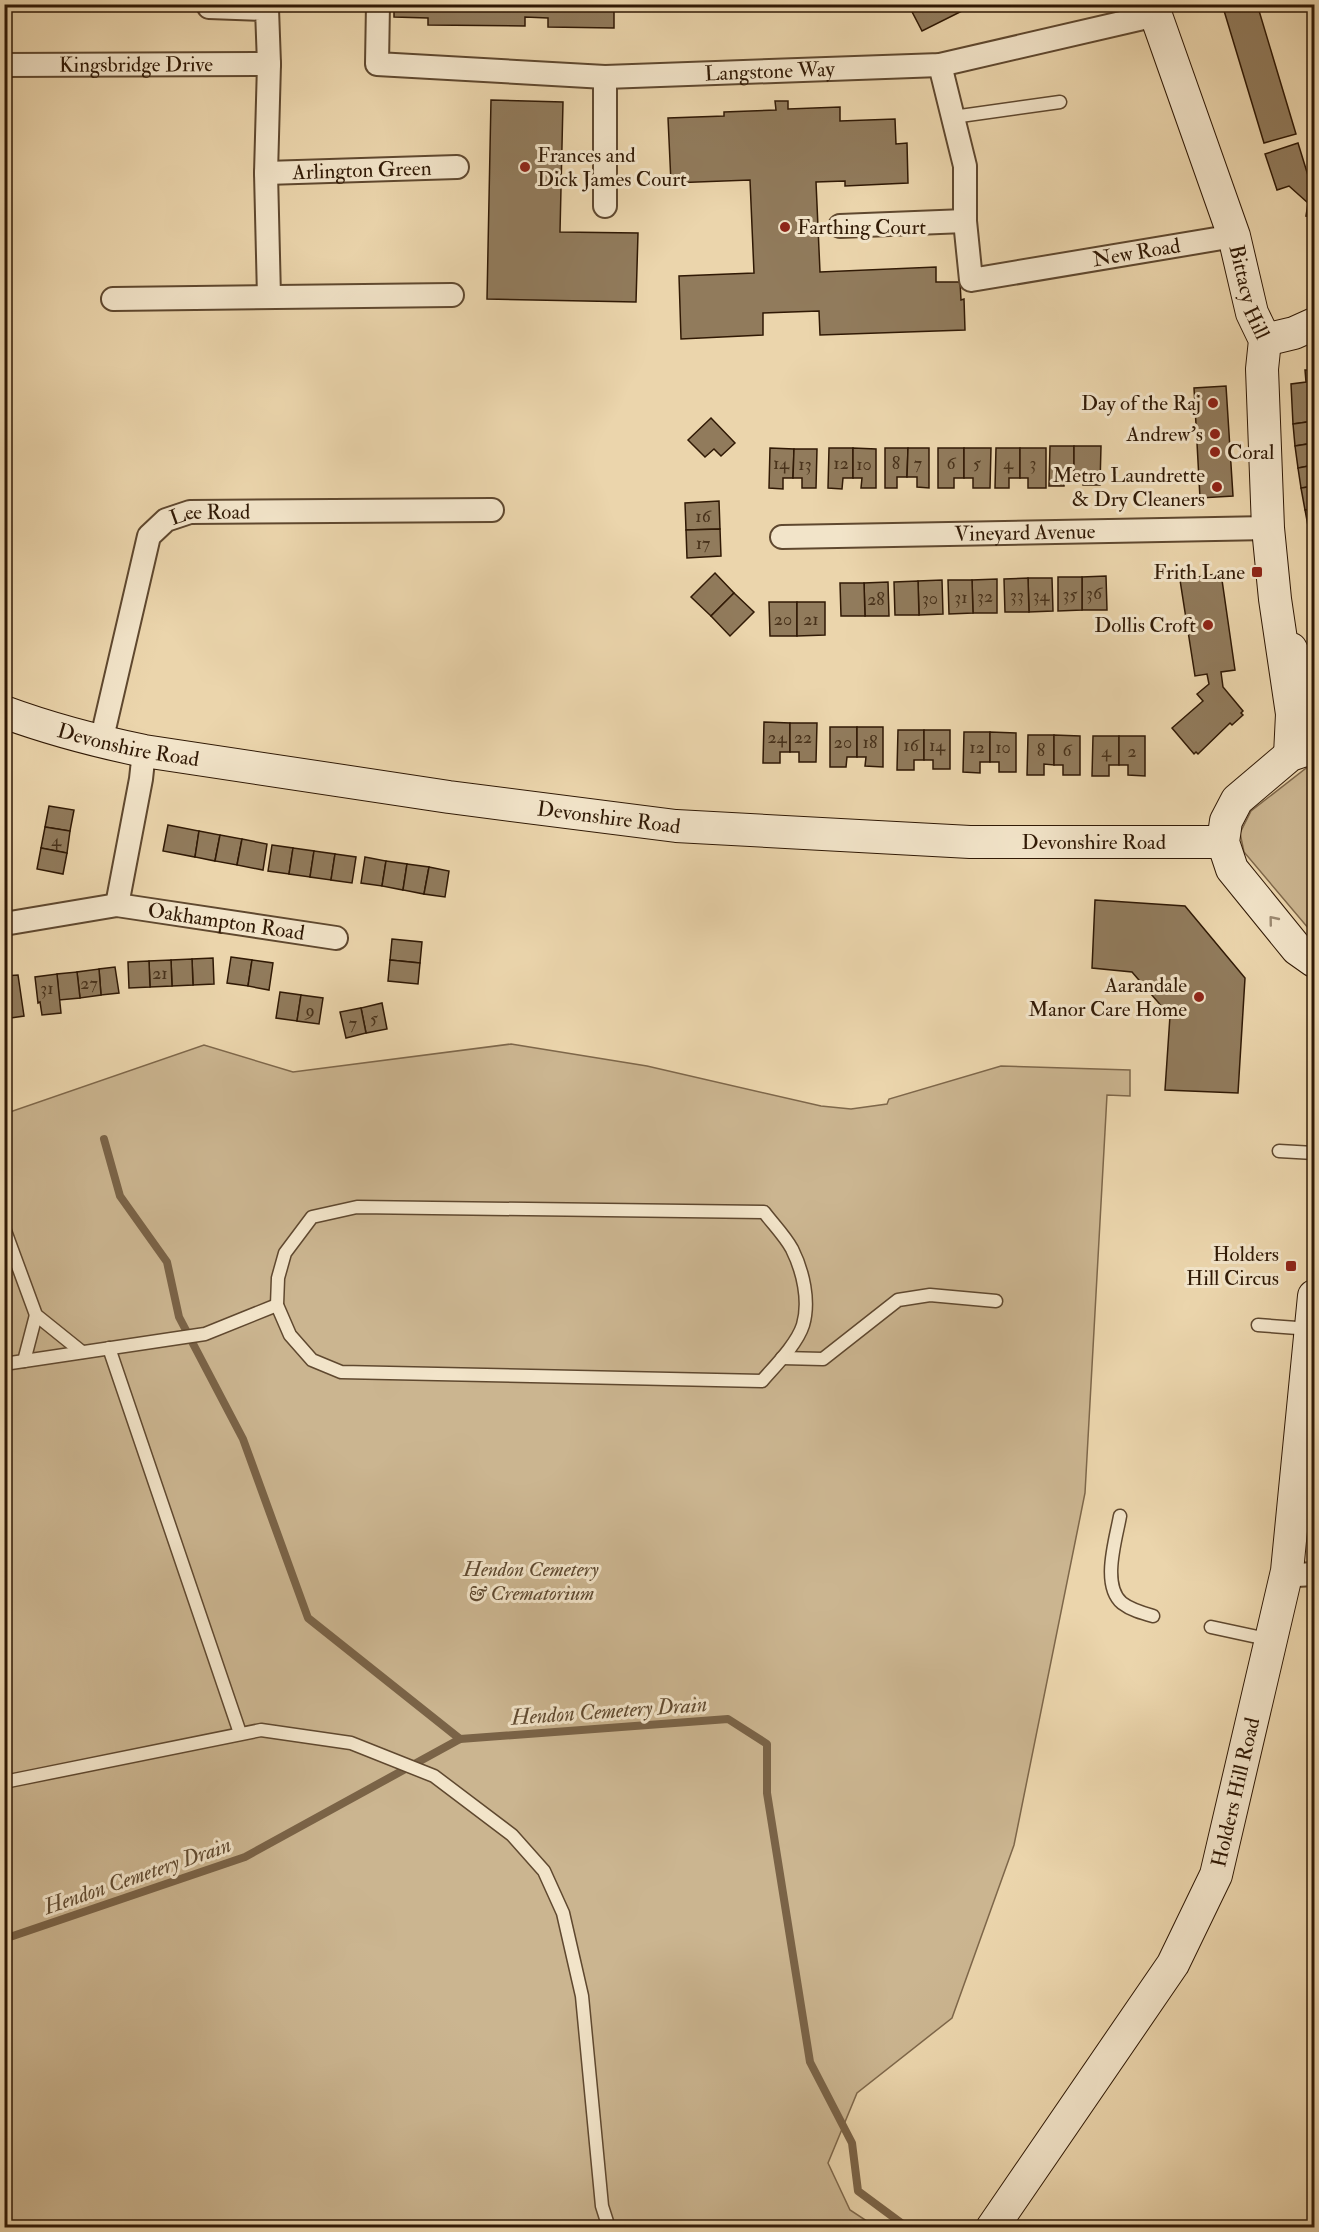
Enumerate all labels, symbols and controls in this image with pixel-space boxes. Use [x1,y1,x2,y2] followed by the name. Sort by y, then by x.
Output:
[59,51,213,79] street label: Kingsbridge Drive
[704,56,836,87] street label: Langstone Way
[537,142,687,193] place label: Frances and Dick James Court
[291,155,432,186] street label: Arlington Green
[518,160,532,174] marker: Frances and Dick James Court
[797,214,926,241] place label: Farthing Court
[778,220,792,234] marker: Farthing Court
[1091,232,1183,273] street label: New Road
[1222,242,1276,344] street label: Bittacy Hill
[1081,390,1201,417] place label: Day of the Raj
[1206,396,1220,410] marker: Day of the Raj
[1125,421,1203,448] place label: Andrew's
[1208,427,1222,441] marker: Andrew's
[1227,439,1275,466] place label: Coral
[1208,445,1222,459] marker: Coral
[773,452,790,475] house number: 14
[833,452,849,475] house number: 12
[892,452,900,475] house number: 8
[914,452,922,475] house number: 7
[946,452,956,475] house number: 6
[973,452,981,475] house number: 5
[1003,452,1014,475] house number: 4
[1030,452,1036,475] house number: 3
[798,453,812,476] house number: 13
[856,453,872,476] house number: 10
[1052,462,1205,513] place label: Metro Laundrette & Dry Cleaners
[1210,480,1224,494] marker: Metro Laundrette & Dry Cleaners
[166,499,251,532] street label: Lee Road
[695,505,712,528] house number: 16
[954,518,1096,548] street label: Vineyard Avenue
[696,532,710,555] house number: 17
[1153,559,1245,586] place label: Frith Lane
[1250,565,1264,579] marker: Frith Lane
[1086,582,1103,605] house number: 36
[1063,583,1077,606] house number: 35
[1010,584,1024,607] house number: 33
[1033,584,1051,607] house number: 34
[977,585,993,608] house number: 32
[954,586,968,609] house number: 31
[922,587,938,610] house number: 30
[867,588,885,611] house number: 28
[774,608,792,631] house number: 20
[803,608,819,631] house number: 21
[1094,612,1196,639] place label: Dollis Croft
[1201,618,1215,632] marker: Dollis Croft
[54,717,202,773] street label: Devonshire Road
[768,726,788,749] house number: 24
[794,726,812,749] house number: 22
[834,731,852,754] house number: 20
[863,731,877,754] house number: 18
[903,734,920,757] house number: 16
[929,734,946,757] house number: 14
[969,736,985,759] house number: 12
[995,736,1011,759] house number: 10
[1037,739,1045,762] house number: 8
[1062,739,1072,762] house number: 6
[1101,740,1112,763] house number: 4
[1127,740,1137,763] house number: 2
[535,795,683,841] street label: Devonshire Road
[51,829,62,852] house number: 4
[1022,829,1167,856] street label: Devonshire Road
[146,897,307,947] street label: Oakhampton Road
[1270,916,1281,927] one-way arrow
[152,962,168,985] house number: 21
[80,972,98,995] house number: 27
[1028,972,1187,1023] place label: Aarandale Manor Care Home
[40,977,54,1000] house number: 31
[1192,990,1206,1004] marker: Aarandale Manor Care Home
[303,999,315,1022] house number: 9
[370,1007,378,1030] house number: 5
[349,1012,357,1035] house number: 7
[1186,1241,1279,1292] place label: Holders Hill Circus
[1284,1259,1298,1273] marker: Holders Hill Circus
[462,1556,599,1607] park label: Hendon Cemetery & Crematorium
[509,1690,708,1732] water label: Hendon Cemetery Drain
[1205,1714,1267,1870] street label: Holders Hill Road
[39,1831,235,1922] water label: Hendon Cemetery Drain

